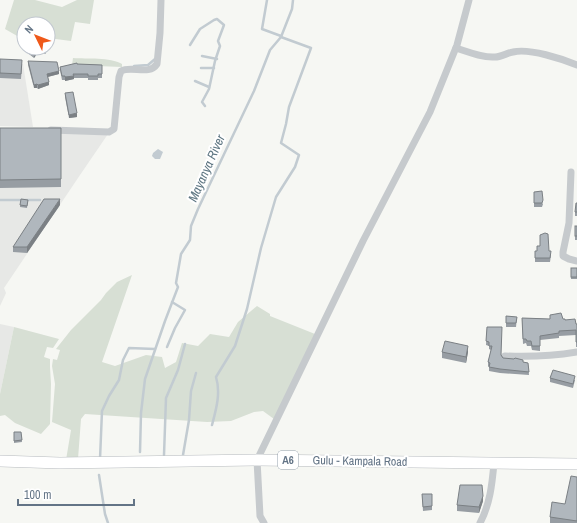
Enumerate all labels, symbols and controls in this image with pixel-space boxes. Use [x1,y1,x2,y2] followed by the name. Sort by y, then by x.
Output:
[16,16,56,56] north arrow
[21,22,36,36] text: N
[184,132,229,204] water label: Mayanya River
[278,451,298,469] road number: A6
[313,452,407,470] street label: Gulu - Kampala Road
[18,481,134,507] scale bar
[24,487,51,503] text: 100 m

